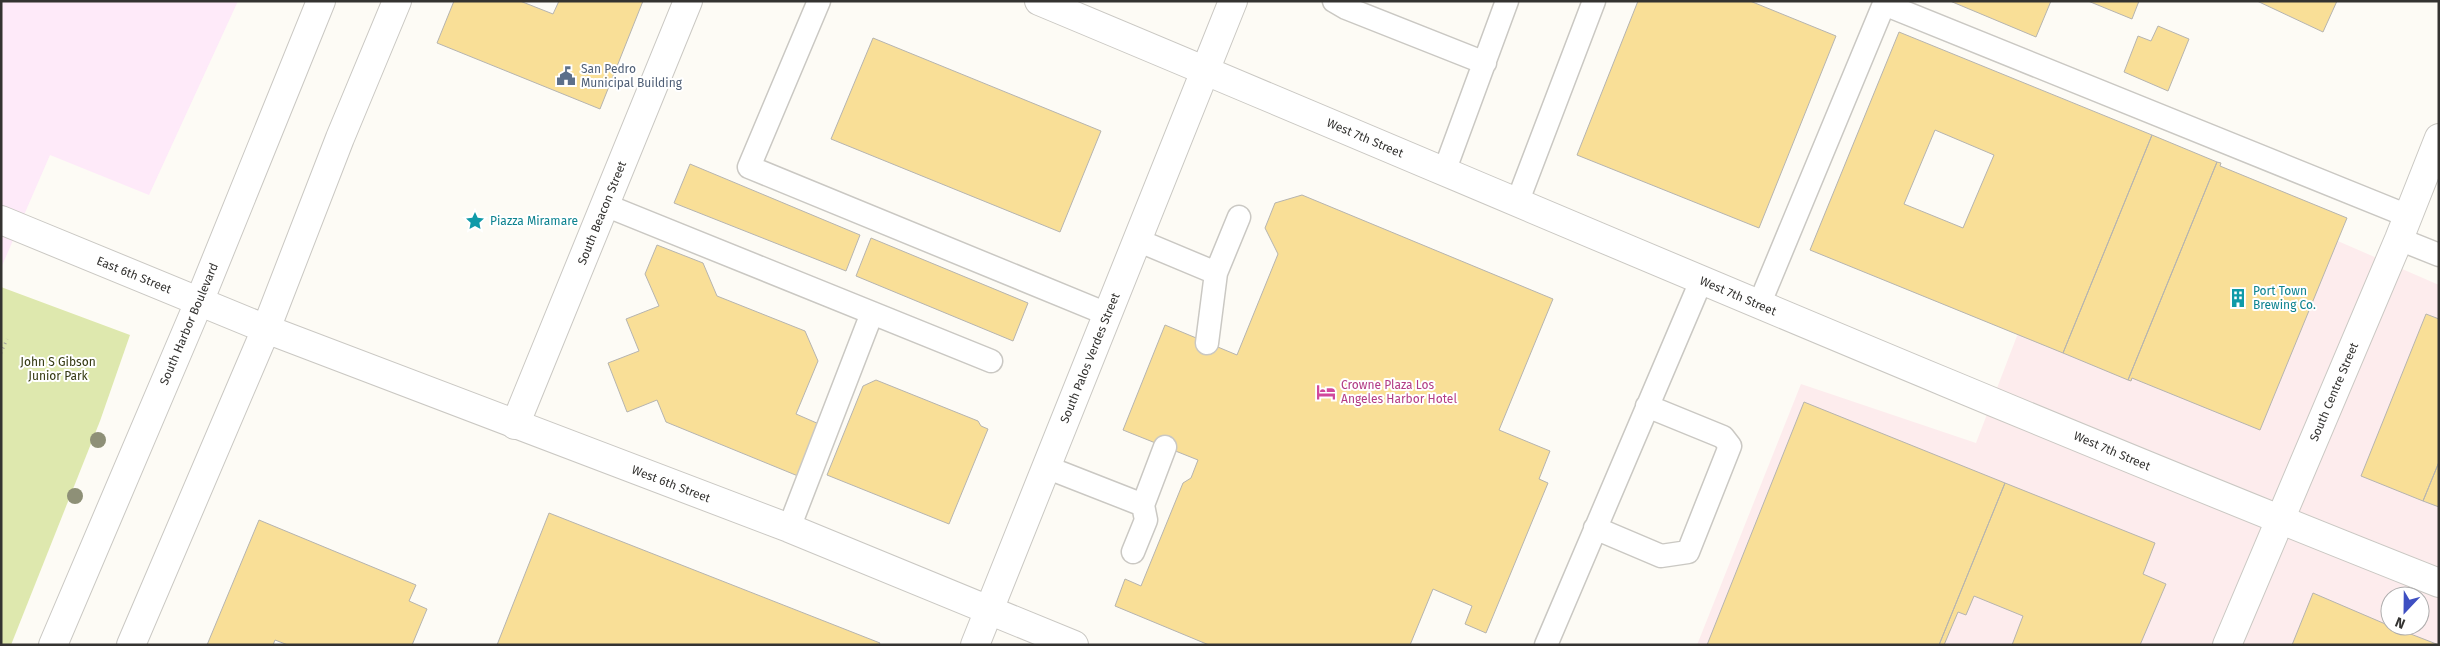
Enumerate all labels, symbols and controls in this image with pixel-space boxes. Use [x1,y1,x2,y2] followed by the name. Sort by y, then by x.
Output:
[581,62,683,90] place label: San Pedro Municipal Building
[555,65,577,87] public building icon: San Pedro Municipal Building
[1325,116,1406,161] street label: West 7th Street
[575,158,629,267] street label: South Beacon Street
[464,210,486,232] place icon: Piazza Miramare
[490,214,578,228] place label: Piazza Miramare
[95,254,174,297] street label: East 6th Street
[157,261,221,387] street label: South Harbor Boulevard
[1698,274,1779,319] street label: West 7th Street
[2253,284,2316,312] place label: Port Town Brewing Co.
[2227,287,2249,309] building icon: Port Town Brewing Co.
[1057,290,1123,425] street label: South Palos Verdes Street
[2307,340,2361,444] street label: South Centre Street
[20,355,96,383] park label: John S Gibson Junior Park
[1341,378,1457,406] place label: Crowne Plaza Los Angeles Harbor Hotel
[1315,381,1337,403] hotel icon: Crowne Plaza Los Angeles Harbor Hotel
[2072,429,2153,474] street label: West 7th Street
[630,463,713,506] street label: West 6th Street
[2380,586,2430,636] north arrow
[2393,613,2408,632] text: N

